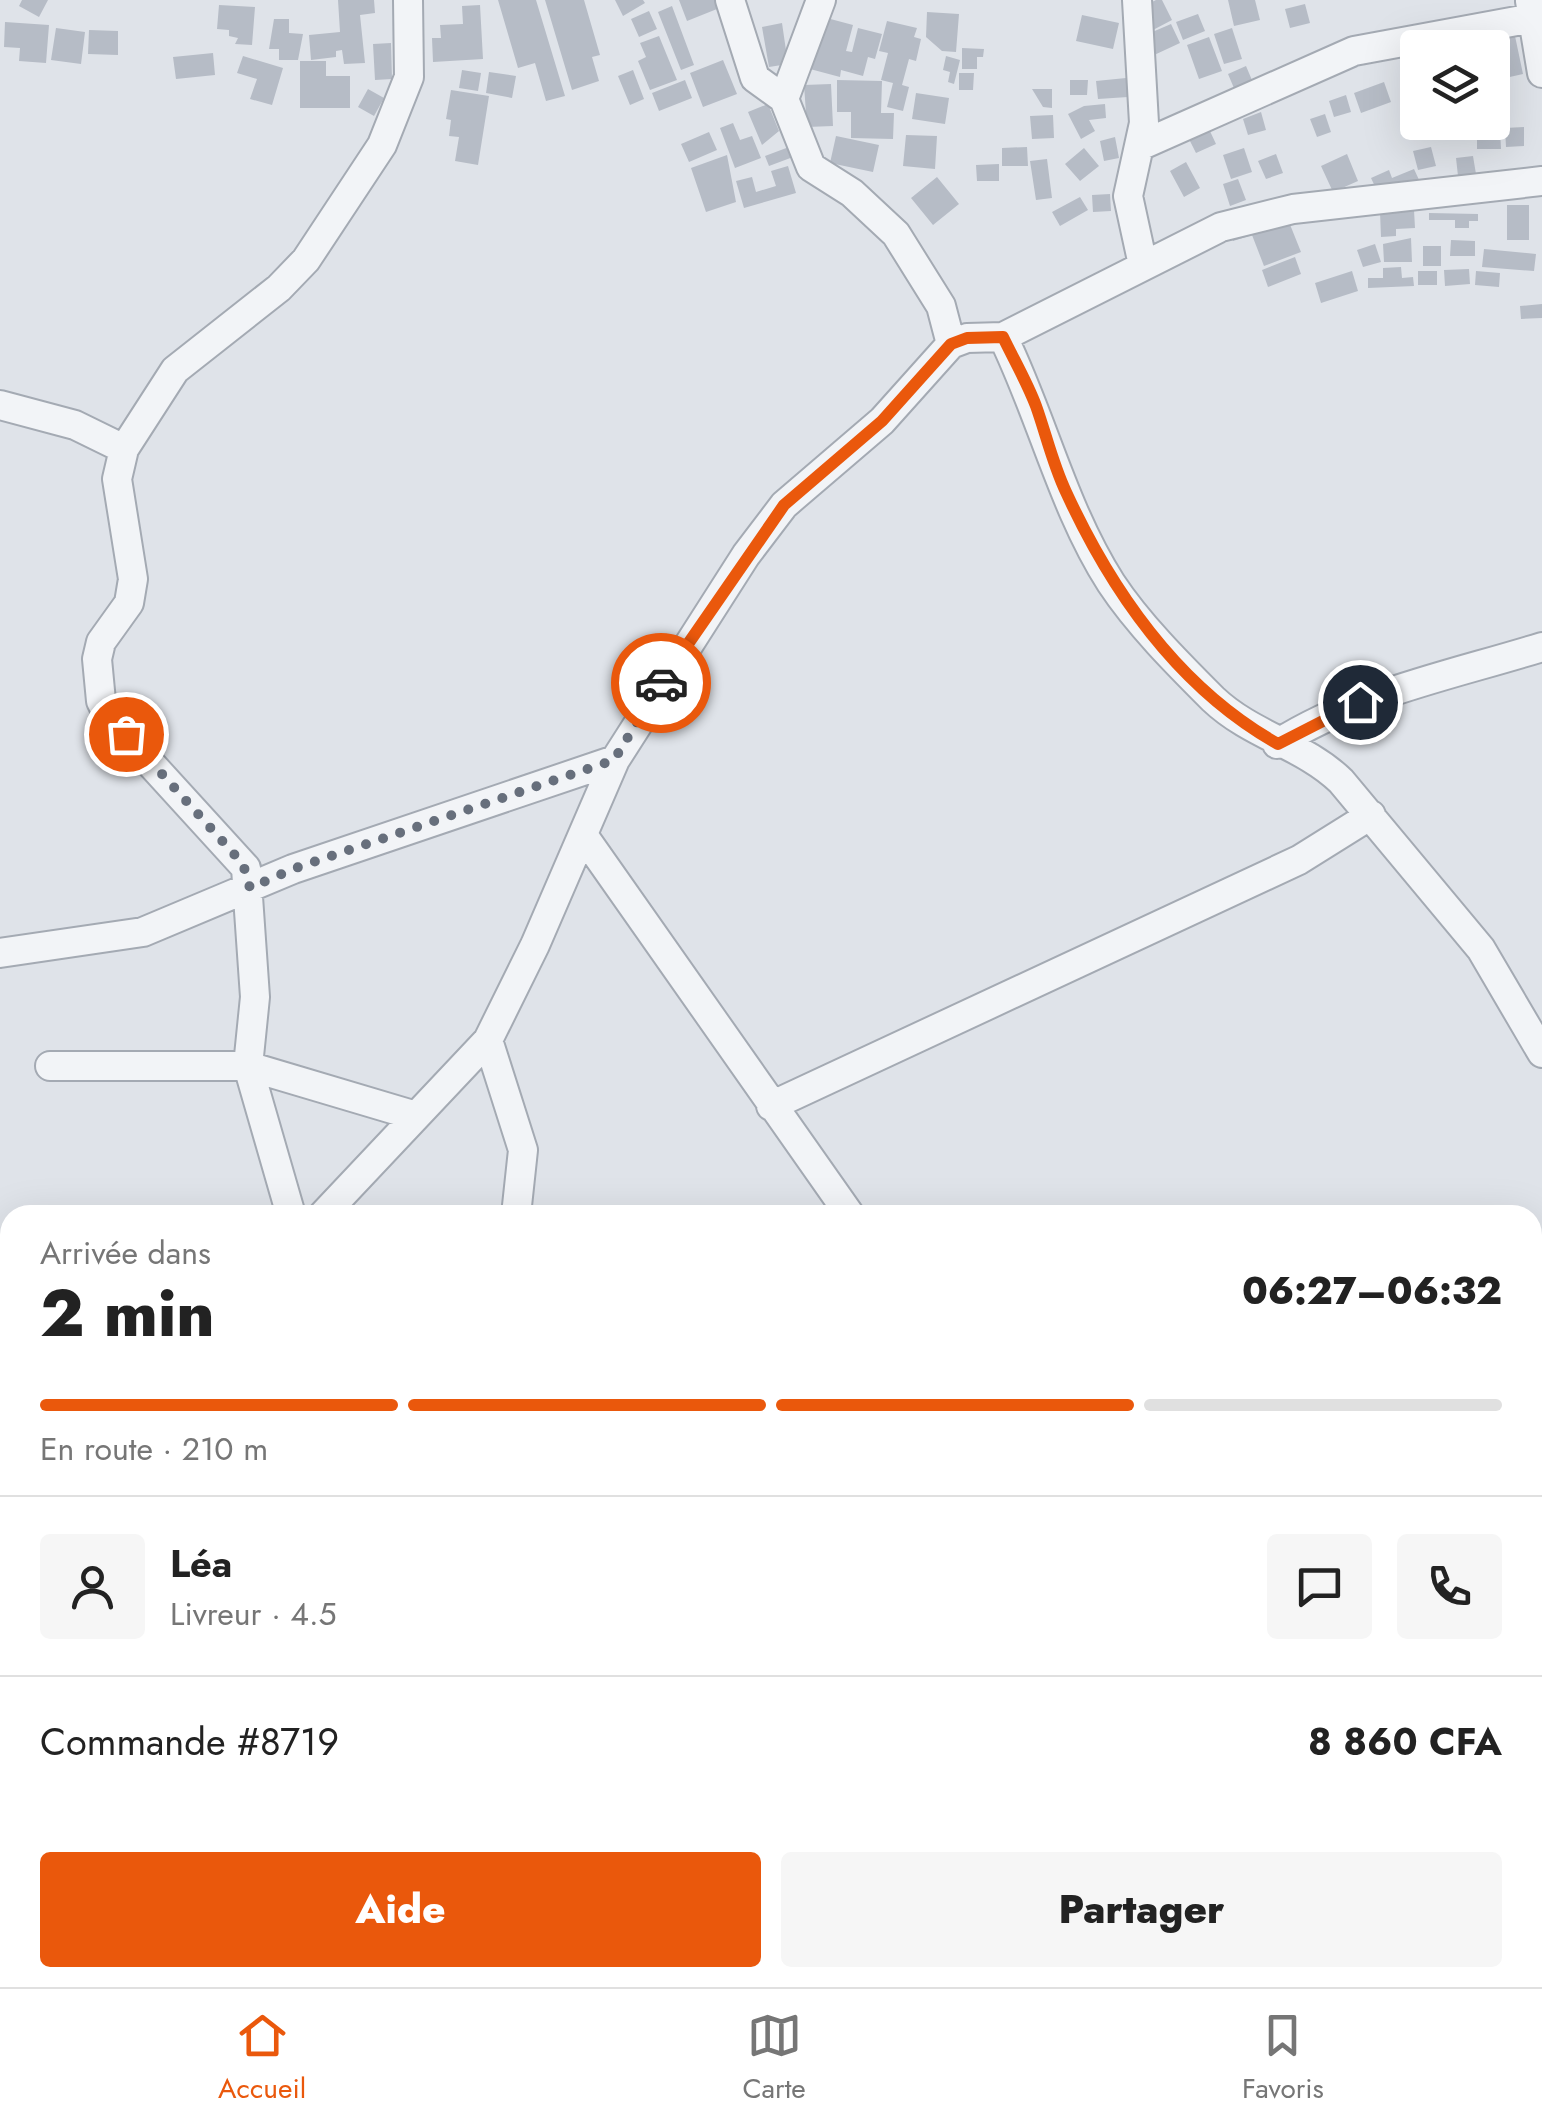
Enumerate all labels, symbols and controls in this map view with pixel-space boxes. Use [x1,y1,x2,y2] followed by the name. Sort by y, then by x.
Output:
[1400,30,1510,140] map controls
[1400,30,1510,140] button: layers
[611,633,711,733] courier
[634,656,689,711] icon: car
[1318,660,1403,745] pin
[1333,675,1388,730] icon: home
[84,692,169,777] pin
[99,707,154,762] icon: bag
[40,1230,211,1276] text: Arrivée dans
[1242,1263,1502,1318] text: 06:27–06:32
[40,1266,215,1360] text: 2 min
[40,1426,268,1472] text: En route · 210 m
[40,1534,145,1639] button: person
[1267,1534,1372,1639] button: chat
[1397,1534,1502,1639] button: phone
[170,1536,232,1591] text: Léa
[170,1591,337,1637] text: Livreur · 4.5
[40,1714,339,1769] text: Commande #8719
[1308,1714,1502,1769] text: 8 860 CFA
[40,1852,761,1967] button: Aide
[781,1852,1502,1967] button: Partager
[218,2008,306,2109] tab: Accueil
[742,2008,806,2109] tab: Carte
[1242,2008,1324,2109] tab: Favoris

